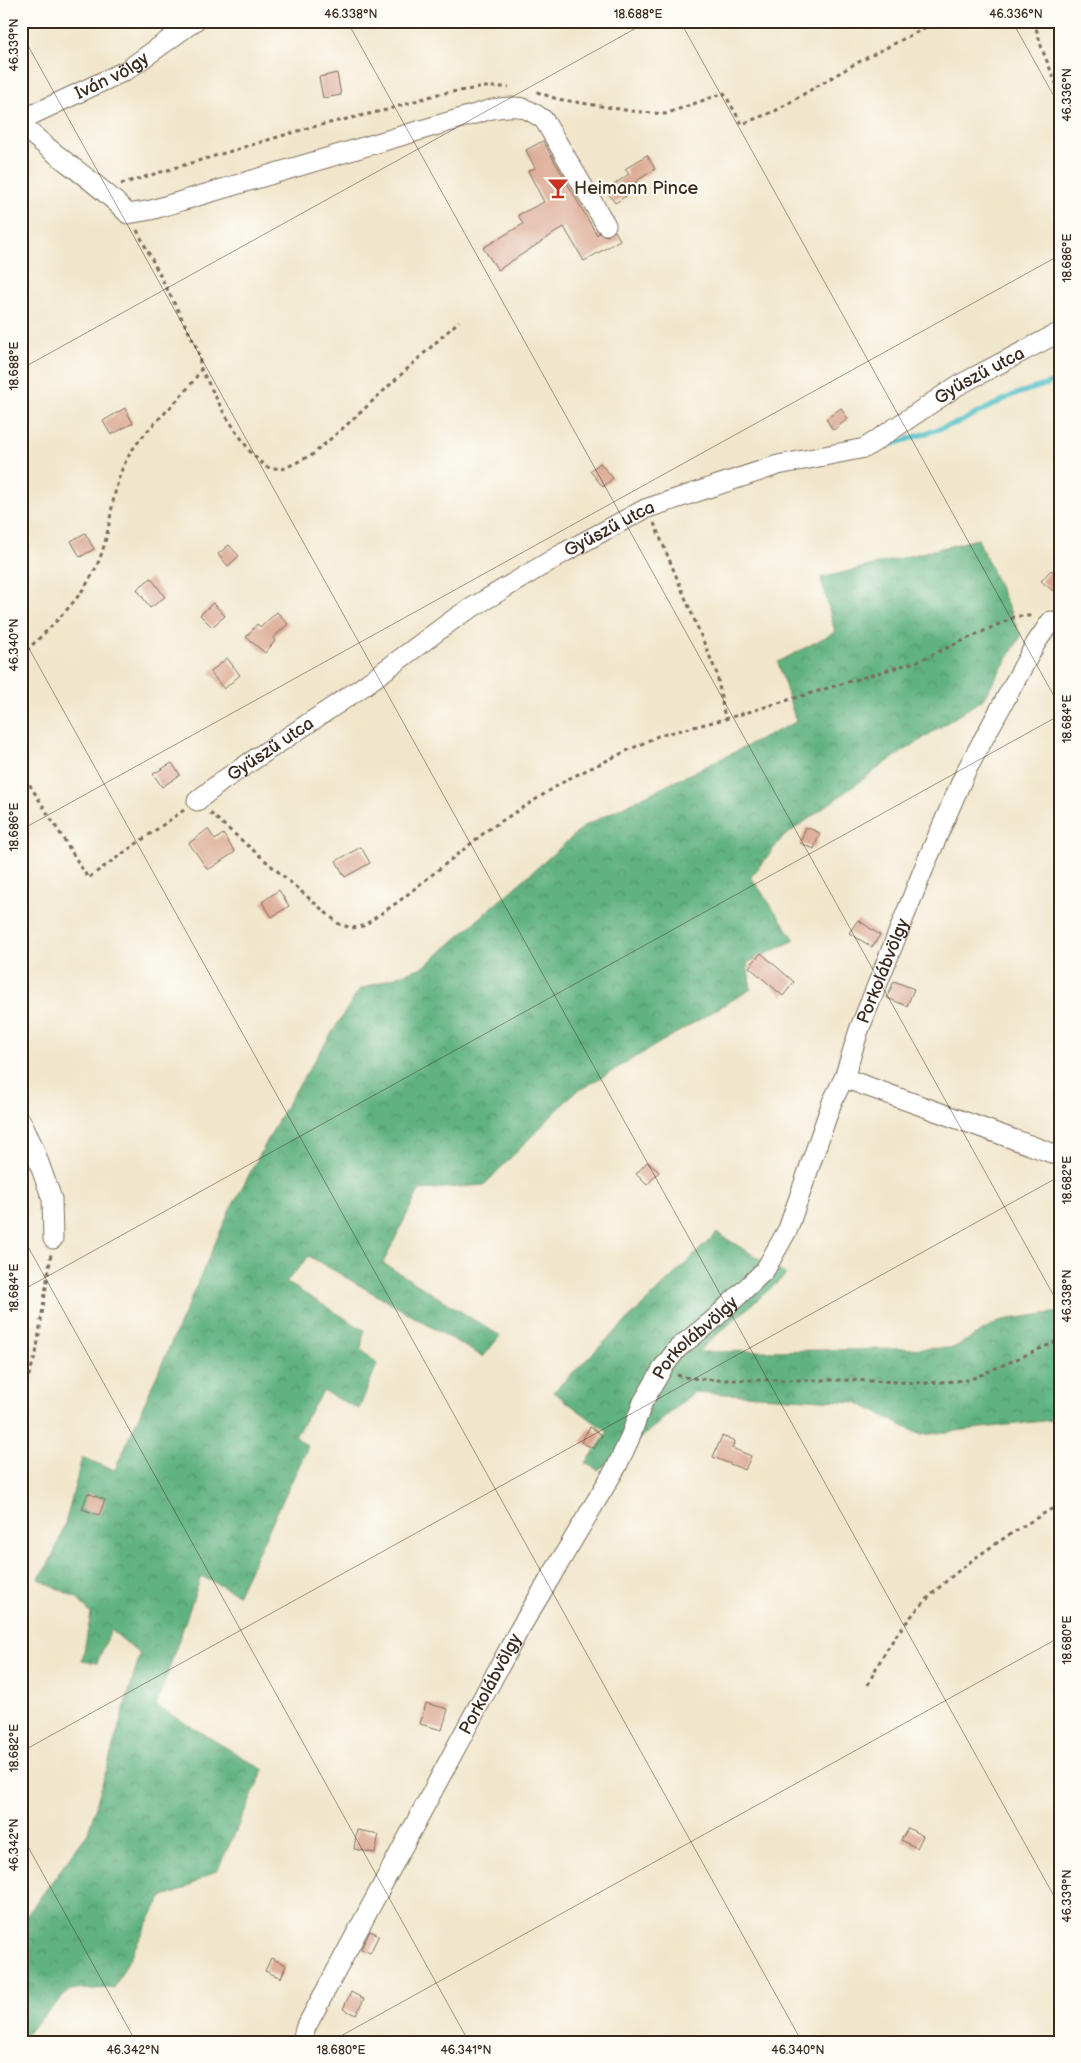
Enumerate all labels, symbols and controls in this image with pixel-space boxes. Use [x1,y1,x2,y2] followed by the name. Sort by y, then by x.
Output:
[324,7,378,22] text: 46.338°N
[614,7,662,22] text: 18.688°E
[989,7,1043,22] text: 46.336°N
[7,18,22,72] text: 46.339°N
[72,47,154,104] street label: Iván völgy
[1060,68,1075,122] text: 46.336°N
[545,175,571,201] bar icon: Heimann Pince
[574,178,699,199] place label: Heimann Pince
[1060,233,1075,282] text: 18.686°E
[7,342,22,390] text: 18.688°E
[931,343,1028,409] street label: Gyűszű utca
[561,497,657,561] street label: Gyűszű utca
[7,618,22,672] text: 46.340°N
[1060,695,1075,743] text: 18.684°E
[223,713,318,786] street label: Gyűszű utca
[7,802,22,851] text: 18.686°E
[853,915,914,1027] street label: Porkolábvölgy
[1060,1156,1075,1204] text: 18.682°E
[7,1264,22,1312] text: 18.684°E
[1060,1269,1075,1323] text: 46.338°N
[649,1291,743,1383] street label: Porkolábvölgy
[1060,1616,1075,1664] text: 18.680°E
[455,1629,527,1738] street label: Porkolábvölgy
[7,1724,22,1772] text: 18.682°E
[7,1819,22,1871] text: 46.342°N
[1060,1869,1075,1923] text: 46.339°N
[107,2043,159,2058] text: 46.342°N
[317,2043,365,2058] text: 18.680°E
[441,2043,491,2058] text: 46.341°N
[771,2043,825,2058] text: 46.340°N

